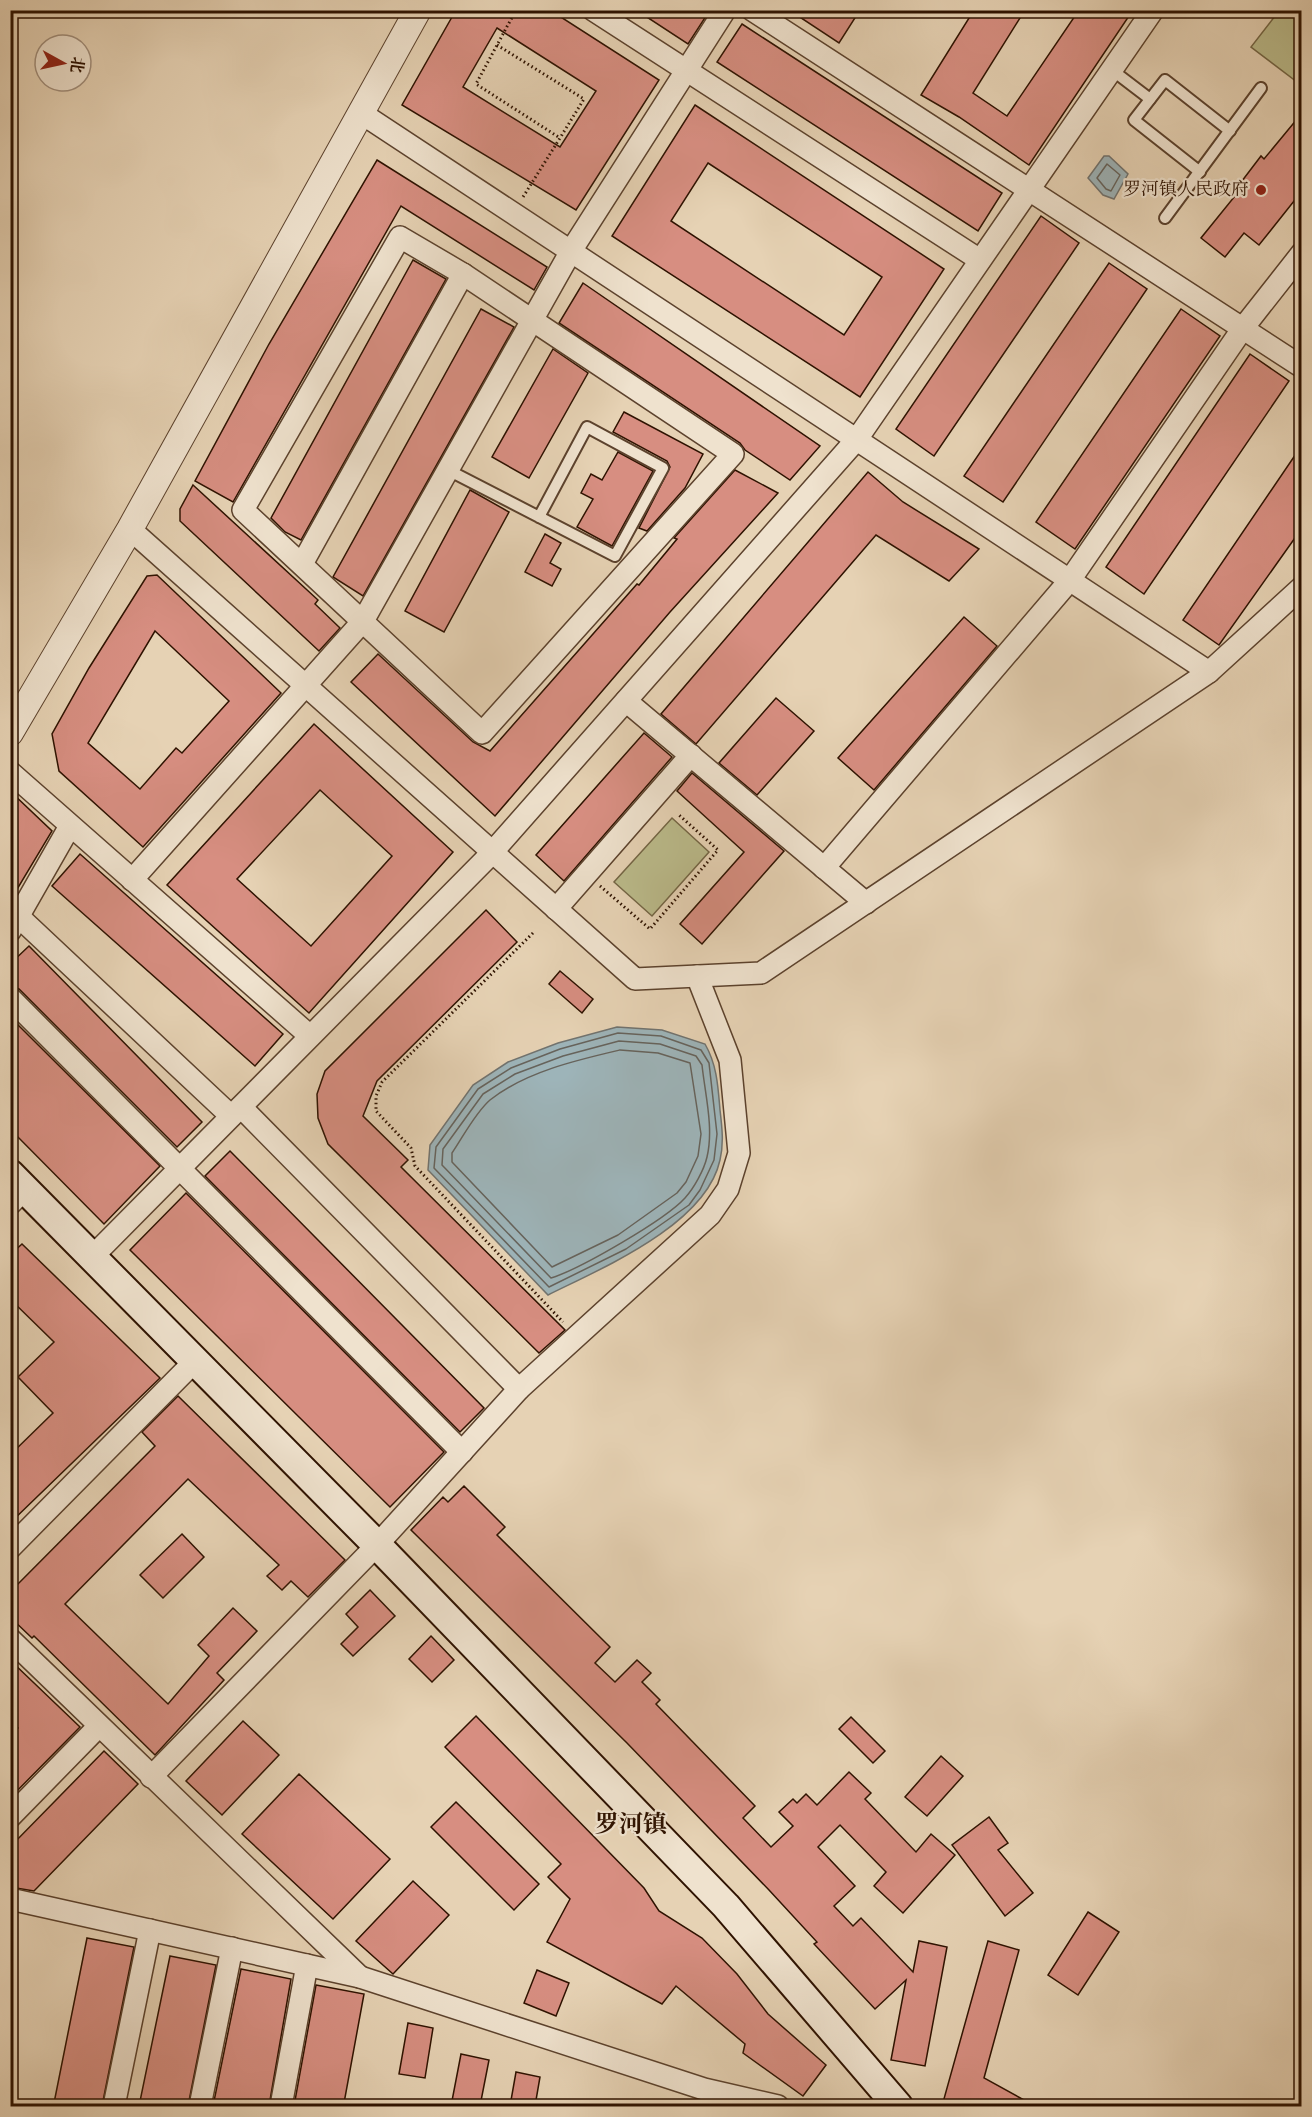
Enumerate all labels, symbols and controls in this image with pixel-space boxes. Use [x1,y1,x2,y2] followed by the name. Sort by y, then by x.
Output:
[33,33,93,93] north arrow
[64,55,88,74] text: 北
[1123,178,1249,203] place label: 罗河镇人民政府
[1254,183,1268,197] marker: 罗河镇人民政府
[595,1809,667,1843] district label: 罗河镇

